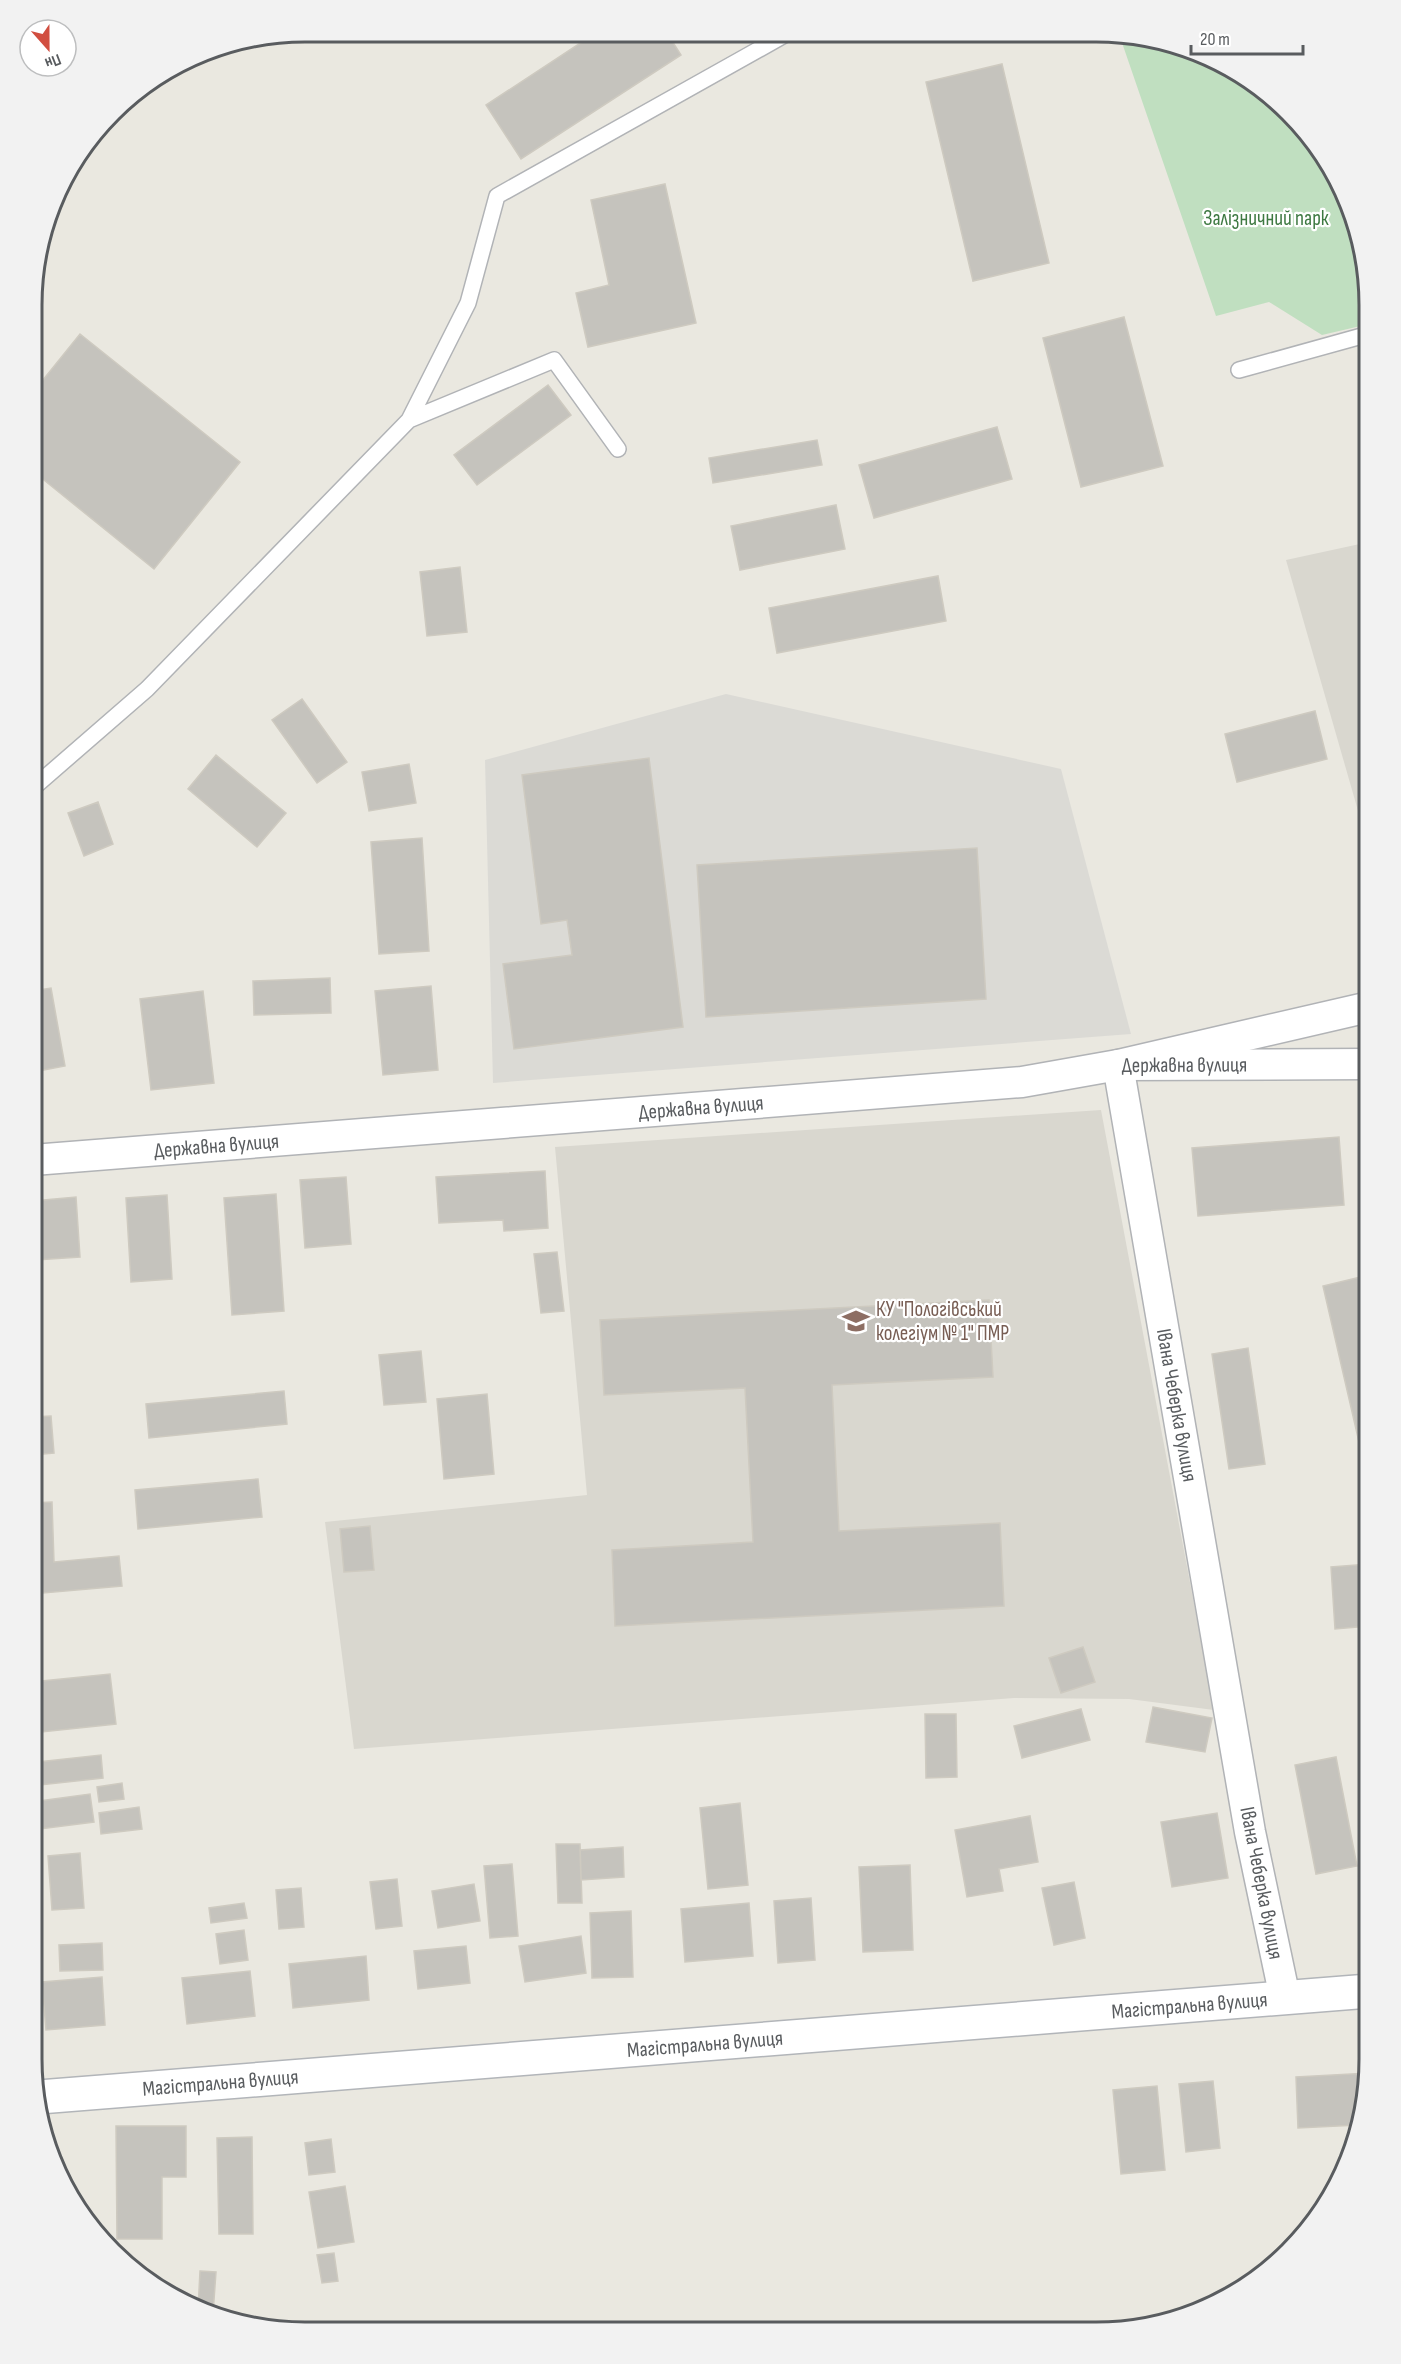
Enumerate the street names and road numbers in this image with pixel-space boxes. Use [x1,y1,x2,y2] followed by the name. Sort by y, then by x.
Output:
[1122,1052,1247,1078] street label: Державна вулиця
[637,1090,765,1125] street label: Державна вулиця
[153,1129,280,1163] street label: Державна вулиця
[1151,1327,1202,1484] street label: Івана Чеберка вулиця
[1234,1805,1289,1962] street label: Івана Чеберка вулиця
[1110,1987,1268,2024] street label: Магістральна вулиця
[626,2026,784,2063] street label: Магістральна вулиця
[142,2064,299,2102] street label: Магістральна вулиця

